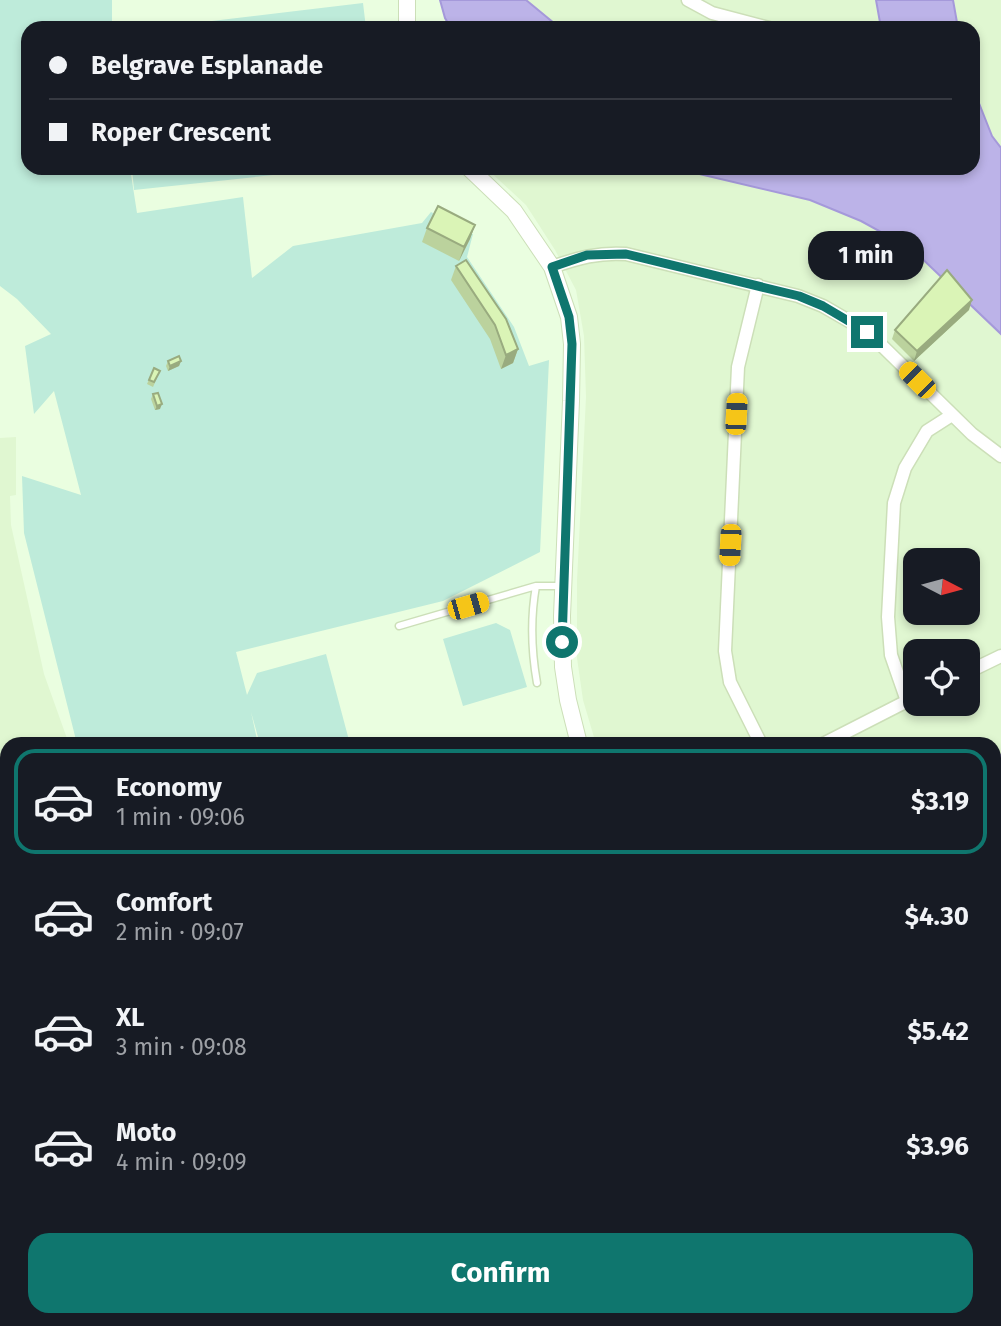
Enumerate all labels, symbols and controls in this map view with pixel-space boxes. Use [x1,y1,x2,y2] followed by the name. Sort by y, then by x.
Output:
[91,50,323,81] text: Belgrave Esplanade
[91,117,271,148] text: Roper Crescent
[809,230,925,280] callout: 1 min
[838,241,894,269] text: 1 min
[851,316,883,348] route end
[895,358,940,402] car
[725,392,748,436] car
[719,523,742,567] car
[903,548,980,625] north arrow
[903,548,980,716] map controls
[445,590,492,622] car
[546,626,578,658] route start
[903,639,980,716] button: locate
[32,770,95,833] icon: car
[116,772,222,803] text: Economy
[911,786,969,817] text: $3.19
[116,803,245,831] text: 1 min · 09:06
[32,885,95,948] icon: car
[116,887,212,918] text: Comfort
[905,901,969,932] text: $4.30
[116,918,244,946] text: 2 min · 09:07
[32,1000,95,1063] icon: car
[116,1002,144,1033] text: XL
[908,1016,969,1047] text: $5.42
[116,1033,247,1061] text: 3 min · 09:08
[32,1115,95,1178] icon: car
[116,1117,176,1148] text: Moto
[906,1131,969,1162] text: $3.96
[116,1148,247,1176] text: 4 min · 09:09
[28,1233,973,1313] button: Confirm

